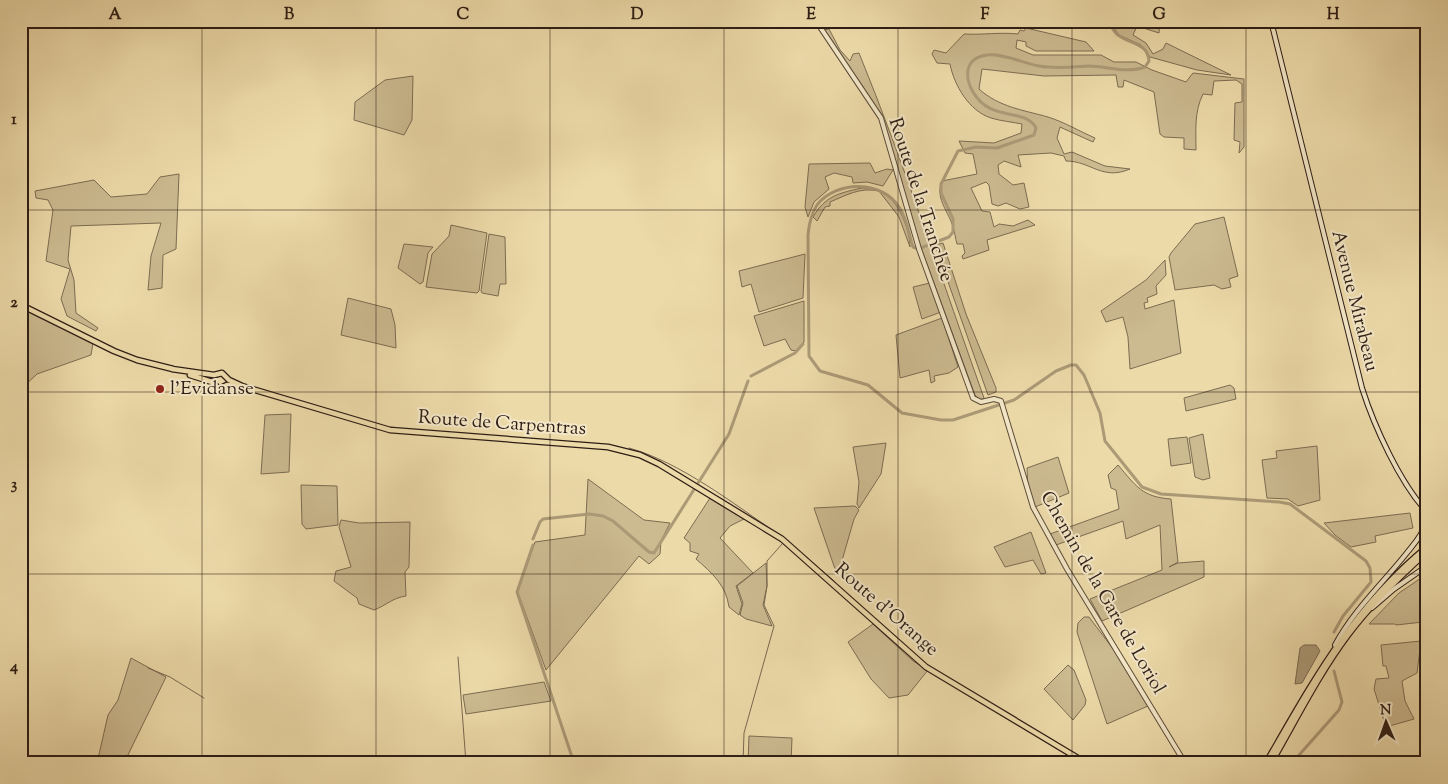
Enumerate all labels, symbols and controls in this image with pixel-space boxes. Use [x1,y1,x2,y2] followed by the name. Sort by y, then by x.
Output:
[109,4,122,27] text: A
[284,4,294,27] text: B
[457,4,470,27] text: C
[631,4,644,27] text: D
[806,4,816,27] text: E
[981,4,990,27] text: F
[1152,4,1166,27] text: G
[1327,4,1340,27] text: H
[11,109,17,132] text: 1
[881,114,959,286] street label: Route de la Tranchée
[1323,228,1385,375] street label: Avenue Mirabeau
[10,292,18,315] text: 2
[170,376,254,403] place label: l'Evidanse
[154,383,166,395] marker: l'Evidanse
[417,405,587,443] street label: Route de Carpentras
[11,474,18,497] text: 3
[1033,486,1171,700] street label: Chemin de la Gare de Loriol
[828,557,944,663] street label: Route d'Orange
[9,656,18,679] text: 4
[1360,696,1410,746] north arrow
[1380,701,1392,721] text: N

